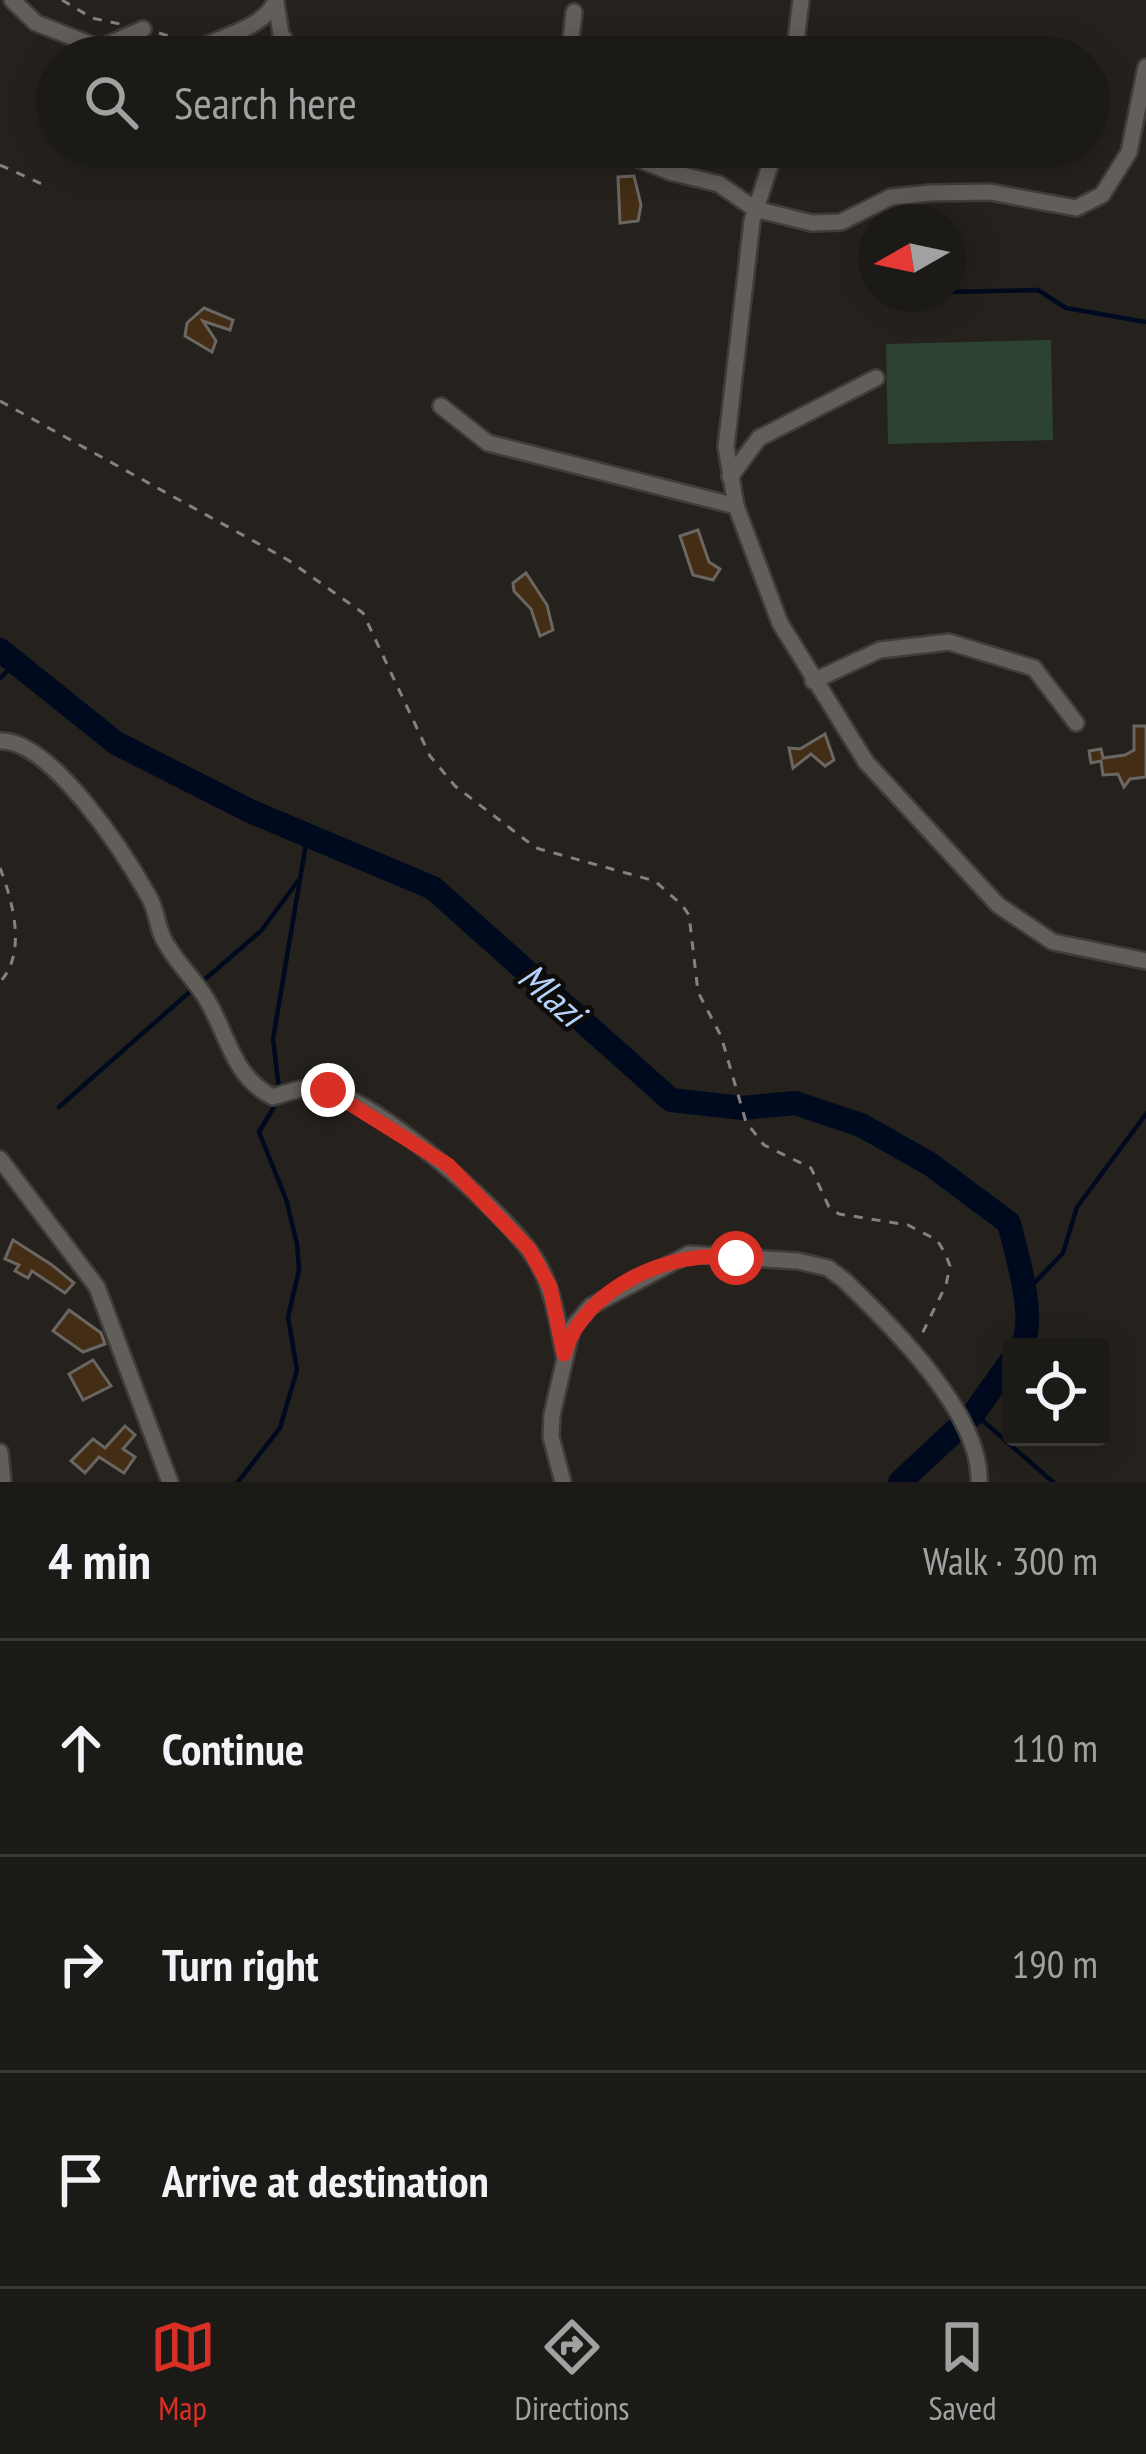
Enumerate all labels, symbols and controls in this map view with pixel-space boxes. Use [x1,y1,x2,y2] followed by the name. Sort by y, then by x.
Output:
[36,36,1110,168] search box
[78,69,144,135] icon: search
[174,73,357,131] text: Search here
[858,204,966,312] north arrow
[508,951,599,1040] water label: Mlazi
[301,1063,355,1117] route end
[709,1231,763,1285] route start
[1002,1338,1110,1446] map controls
[1002,1338,1110,1446] button: locate
[48,1527,151,1593] text: 4 min
[923,1535,1098,1586] text: Walk · 300 m
[48,1715,114,1781] icon: ahead
[162,1719,304,1777] text: Continue
[1012,1722,1098,1773] text: 110 m
[48,1931,114,1997] icon: right
[162,1935,319,1993] text: Turn right
[1012,1938,1098,1989] text: 190 m
[48,2147,114,2213] icon: arrive
[162,2151,489,2209] text: Arrive at destination
[150,2314,216,2429] tab: Map
[515,2314,629,2429] tab: Directions
[928,2314,996,2429] tab: Saved

